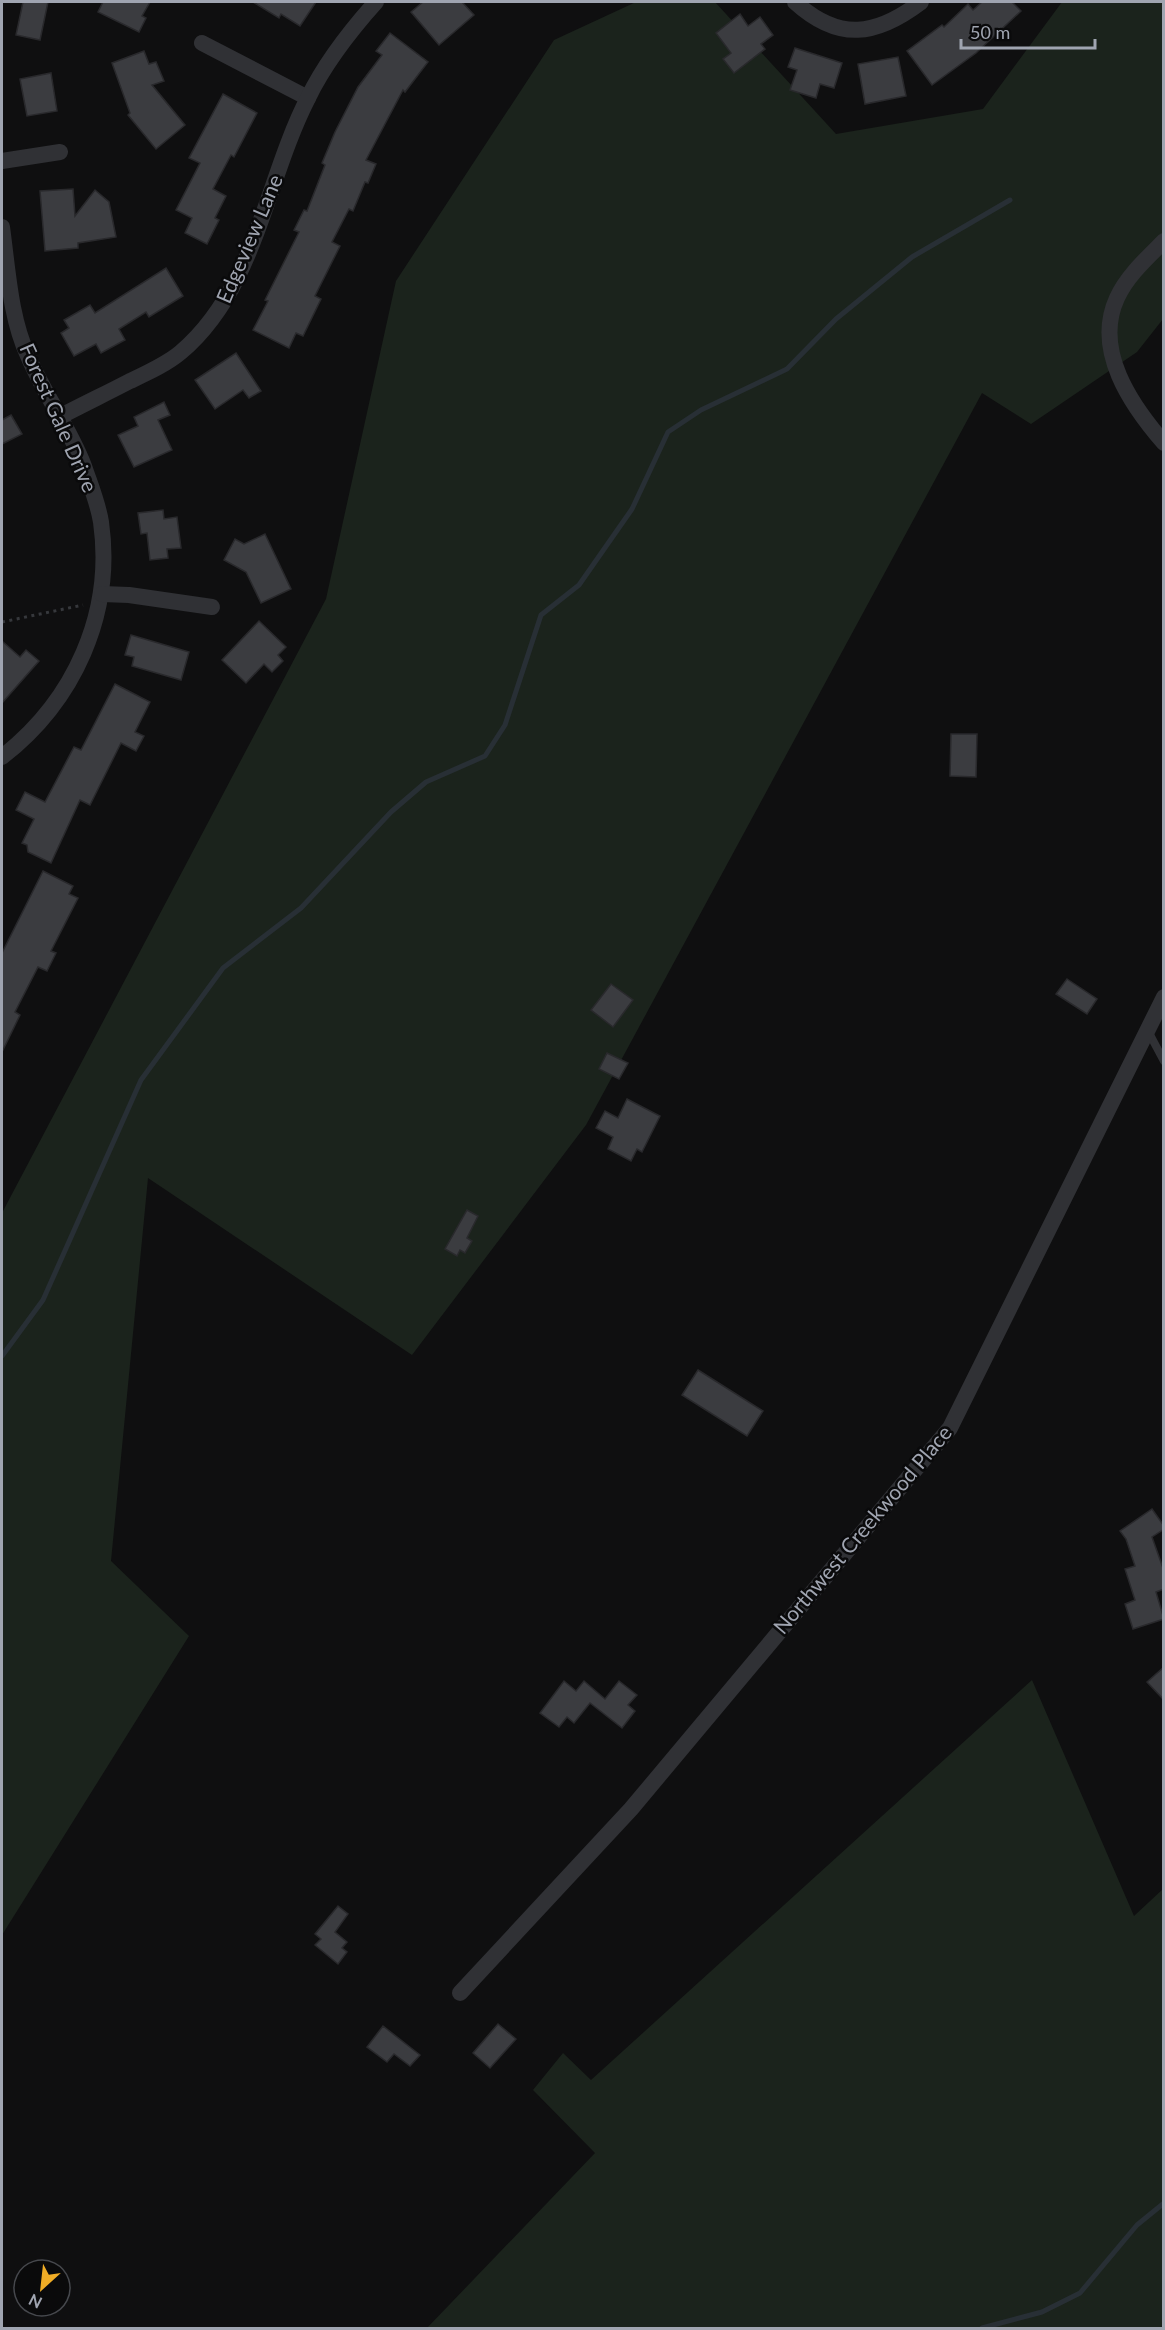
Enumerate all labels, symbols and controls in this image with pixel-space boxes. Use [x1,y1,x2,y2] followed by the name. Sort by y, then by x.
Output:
[961,12,1094,50] scale bar
[970,21,1010,43] text: 50 m
[210,170,287,307] street label: Edgeview Lane
[15,339,103,496] street label: Forest Gale Drive
[767,1420,956,1638] street label: Northwest Creekwood Place
[12,2258,72,2318] north arrow
[25,2291,45,2313] text: N

